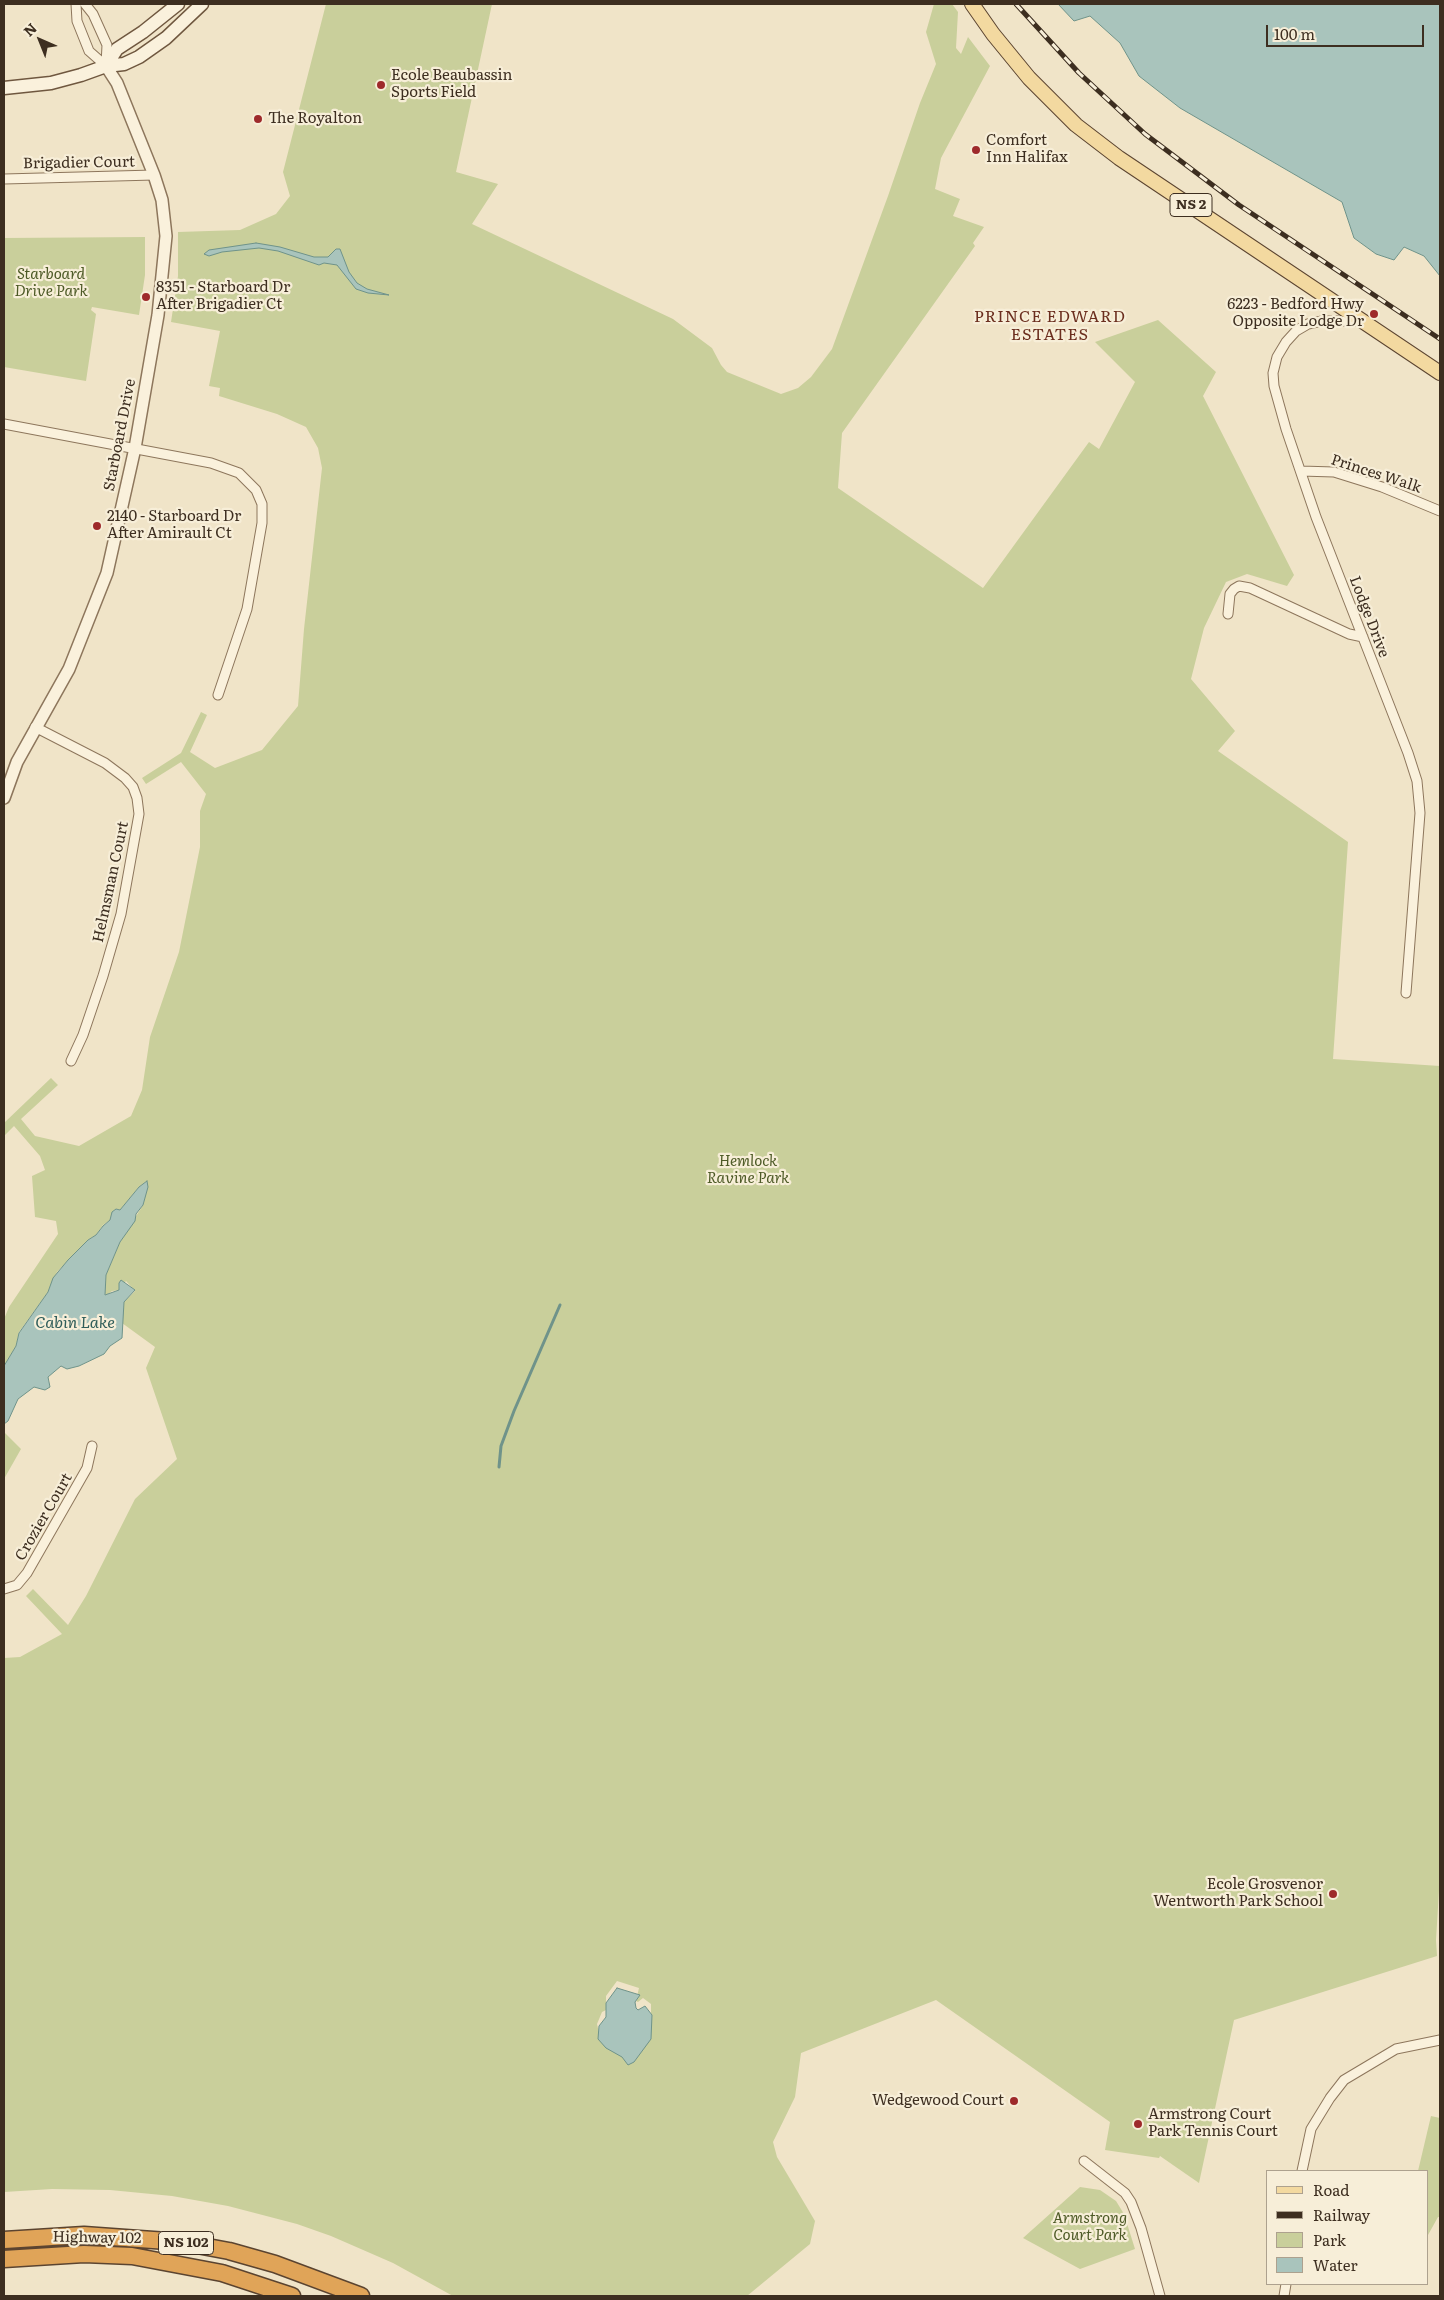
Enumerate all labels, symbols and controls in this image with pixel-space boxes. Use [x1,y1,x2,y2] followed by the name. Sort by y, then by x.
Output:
[15,15,65,65] north arrow
[1269,15,1426,47] scale bar
[18,18,41,40] text: N
[1274,22,1315,45] text: 100 m
[391,67,512,102] place label: Ecole Beaubassin Sports Field
[375,79,387,91] marker: Ecole Beaubassin Sports Field
[268,110,362,128] place label: The Royalton
[252,113,264,125] marker: The Royalton
[986,132,1068,167] place label: Comfort Inn Halifax
[970,144,982,156] marker: Comfort Inn Halifax
[23,153,135,173] street label: Brigadier Court
[1170,194,1212,216] road number: NS 2
[14,266,88,301] park label: Starboard Drive Park
[156,279,290,314] place label: 8351 - Starboard Dr After Brigadier Ct
[140,291,152,303] marker: 8351 - Starboard Dr After Brigadier Ct
[1227,296,1364,331] place label: 6223 - Bedford Hwy Opposite Lodge Dr
[972,307,1128,345] district label: PRINCE EDWARD ESTATES
[1368,308,1380,320] marker: 6223 - Bedford Hwy Opposite Lodge Dr
[100,377,140,493] street label: Starboard Drive
[1328,451,1424,497] street label: Princes Walk
[107,508,241,543] place label: 2140 - Starboard Dr After Amirault Ct
[91,520,103,532] marker: 2140 - Starboard Dr After Amirault Ct
[1345,574,1393,660] street label: Lodge Drive
[89,820,133,944] street label: Helmsman Court
[707,1153,789,1188] park label: Hemlock Ravine Park
[35,1313,115,1333] water label: Cabin Lake
[12,1470,76,1564] street label: Crozier Court
[1153,1876,1323,1911] place label: Ecole Grosvenor Wentworth Park School
[1327,1888,1339,1900] marker: Ecole Grosvenor Wentworth Park School
[872,2092,1004,2110] place label: Wedgewood Court
[1008,2095,1020,2107] marker: Wedgewood Court
[1148,2106,1278,2141] place label: Armstrong Court Park Tennis Court
[1132,2118,1144,2130] marker: Armstrong Court Park Tennis Court
[1266,2170,1429,2285] legend
[1313,2178,1349,2201] text: Road
[1313,2203,1370,2226] text: Railway
[1053,2210,1127,2245] park label: Armstrong Court Park
[52,2228,142,2248] street label: Highway 102
[1313,2228,1346,2251] text: Park
[158,2232,214,2254] road number: NS 102
[1313,2253,1358,2276] text: Water

